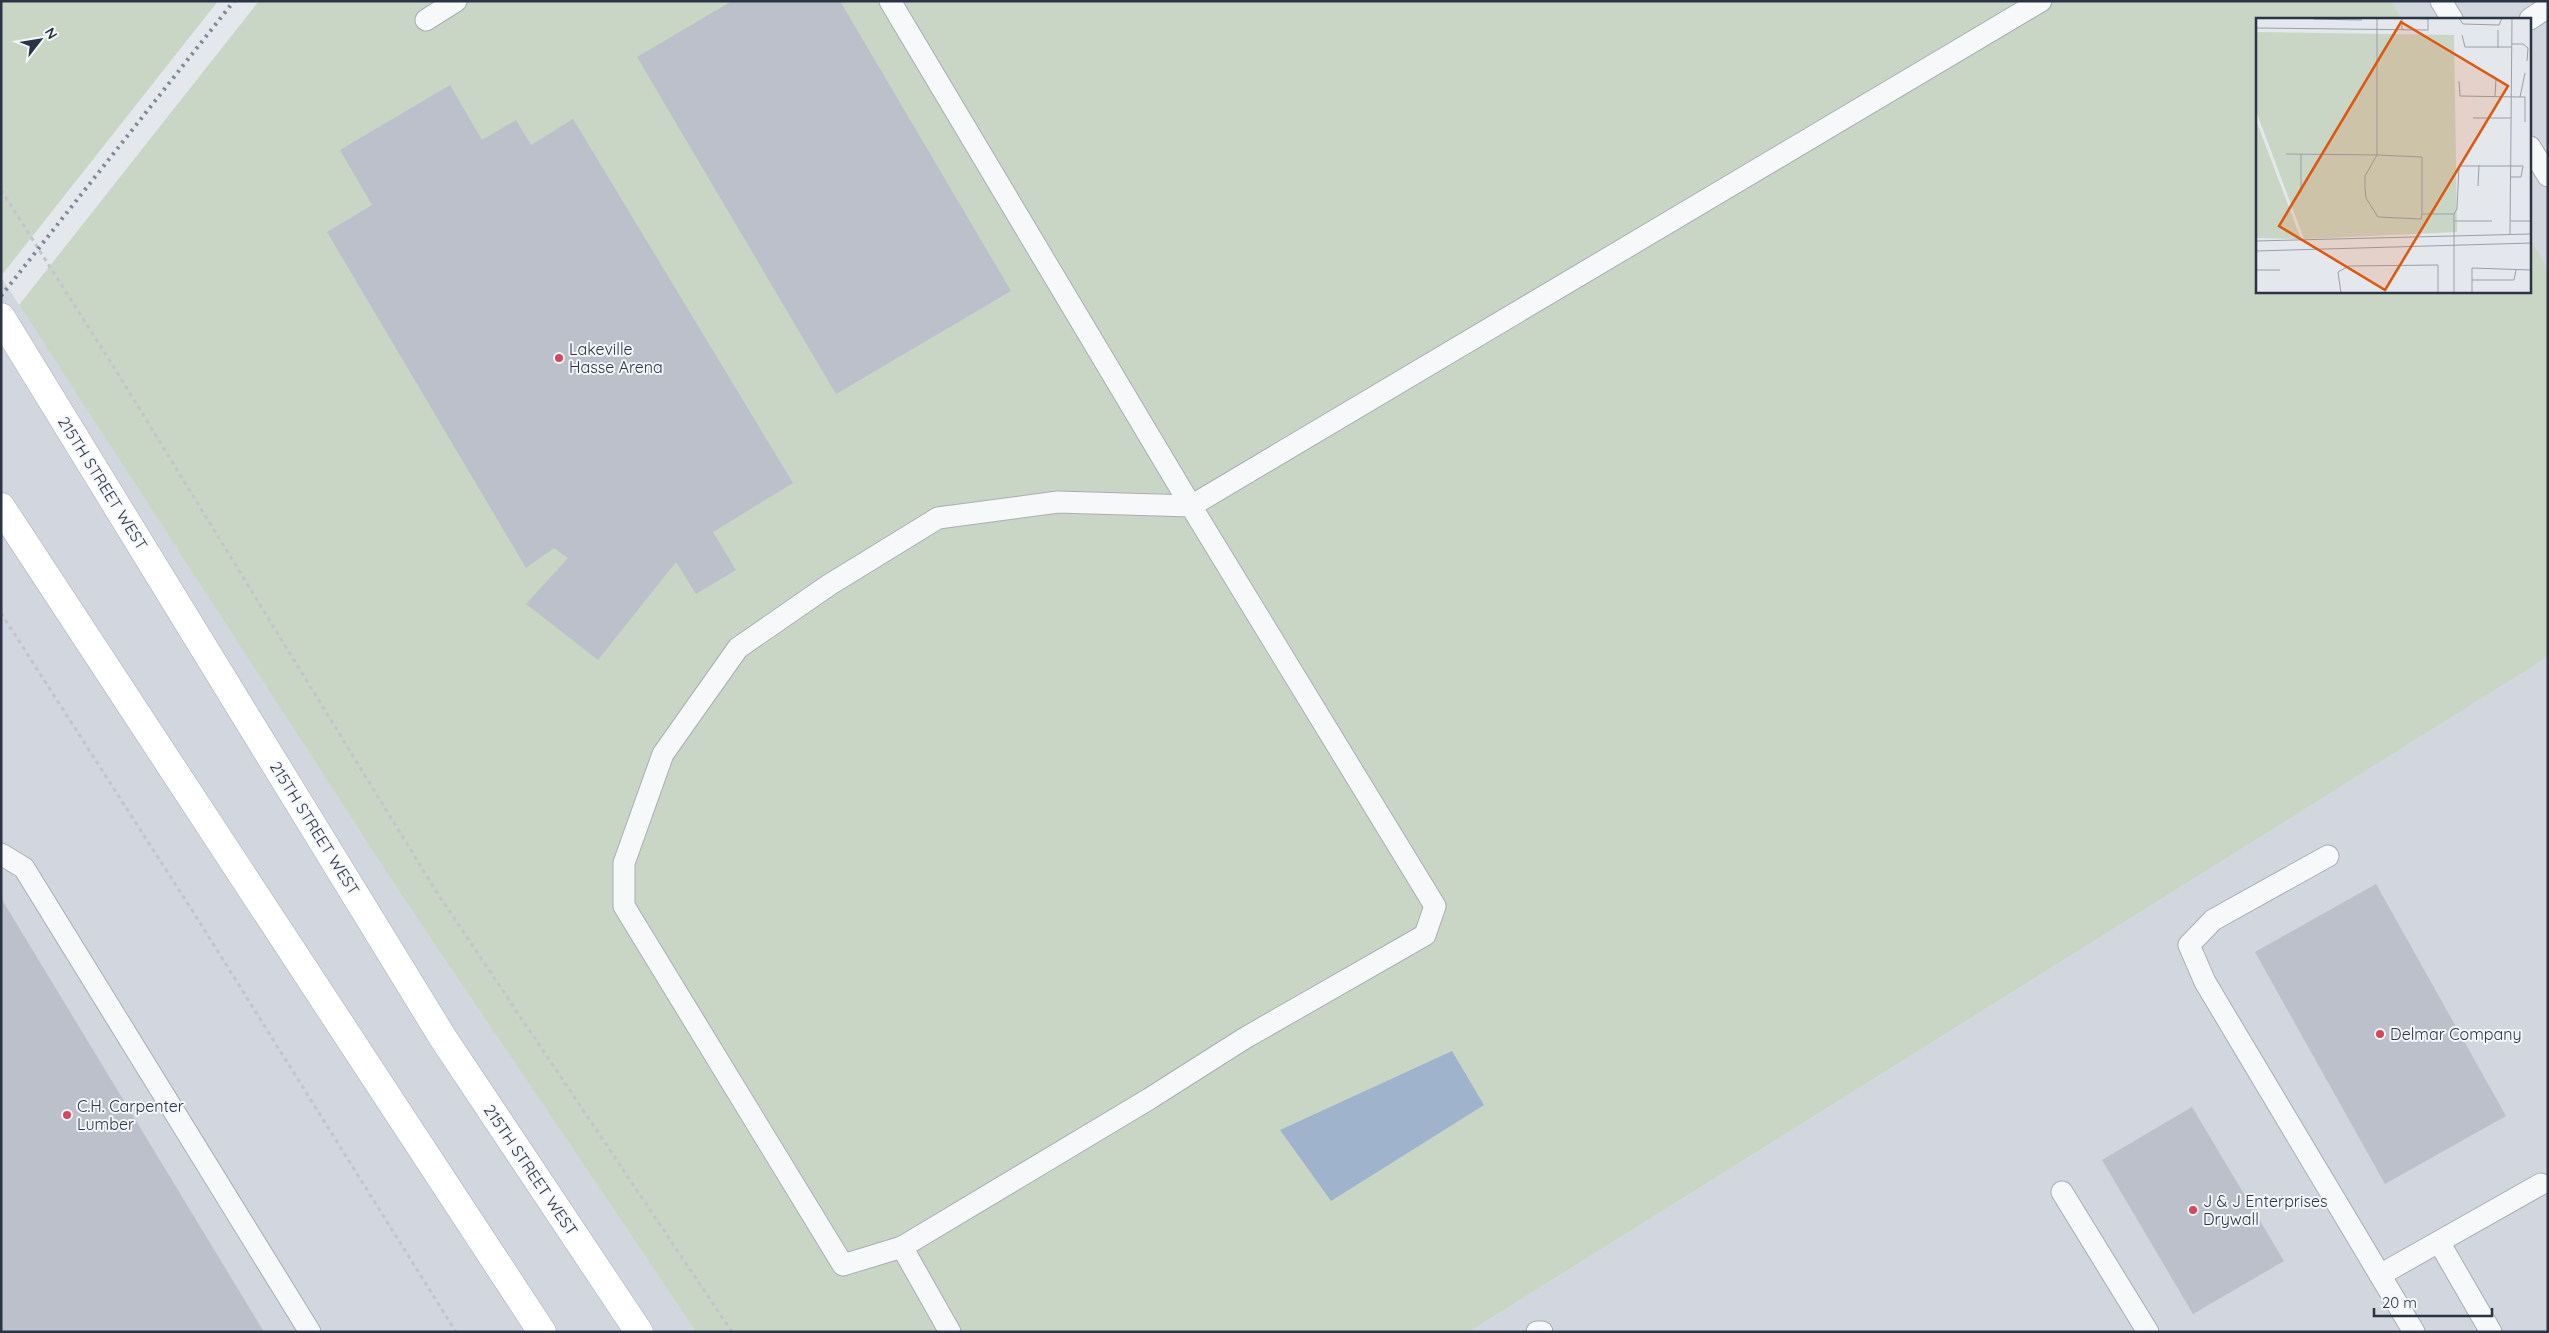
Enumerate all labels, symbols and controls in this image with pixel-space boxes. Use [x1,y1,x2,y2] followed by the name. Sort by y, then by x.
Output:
[15,15,65,65] north arrow
[2256,18,2532,292] inset map
[41,24,62,42] text: N
[569,339,663,377] place label: Lakeville Hasse Arena
[553,352,565,364] marker: Lakeville Hasse Arena
[54,412,152,554] street label: 215TH STREET WEST
[266,757,364,899] street label: 215TH STREET WEST
[2390,1024,2522,1044] place label: Delmar Company
[2374,1028,2386,1040] marker: Delmar Company
[77,1096,184,1134] place label: C.H. Carpenter Lumber
[480,1101,582,1240] street label: 215TH STREET WEST
[61,1109,73,1121] marker: C.H. Carpenter Lumber
[2203,1191,2327,1229] place label: J & J Enterprises Drywall
[2187,1204,2199,1216] marker: J & J Enterprises Drywall
[2374,1286,2492,1318] scale bar
[2382,1293,2417,1312] text: 20 m

